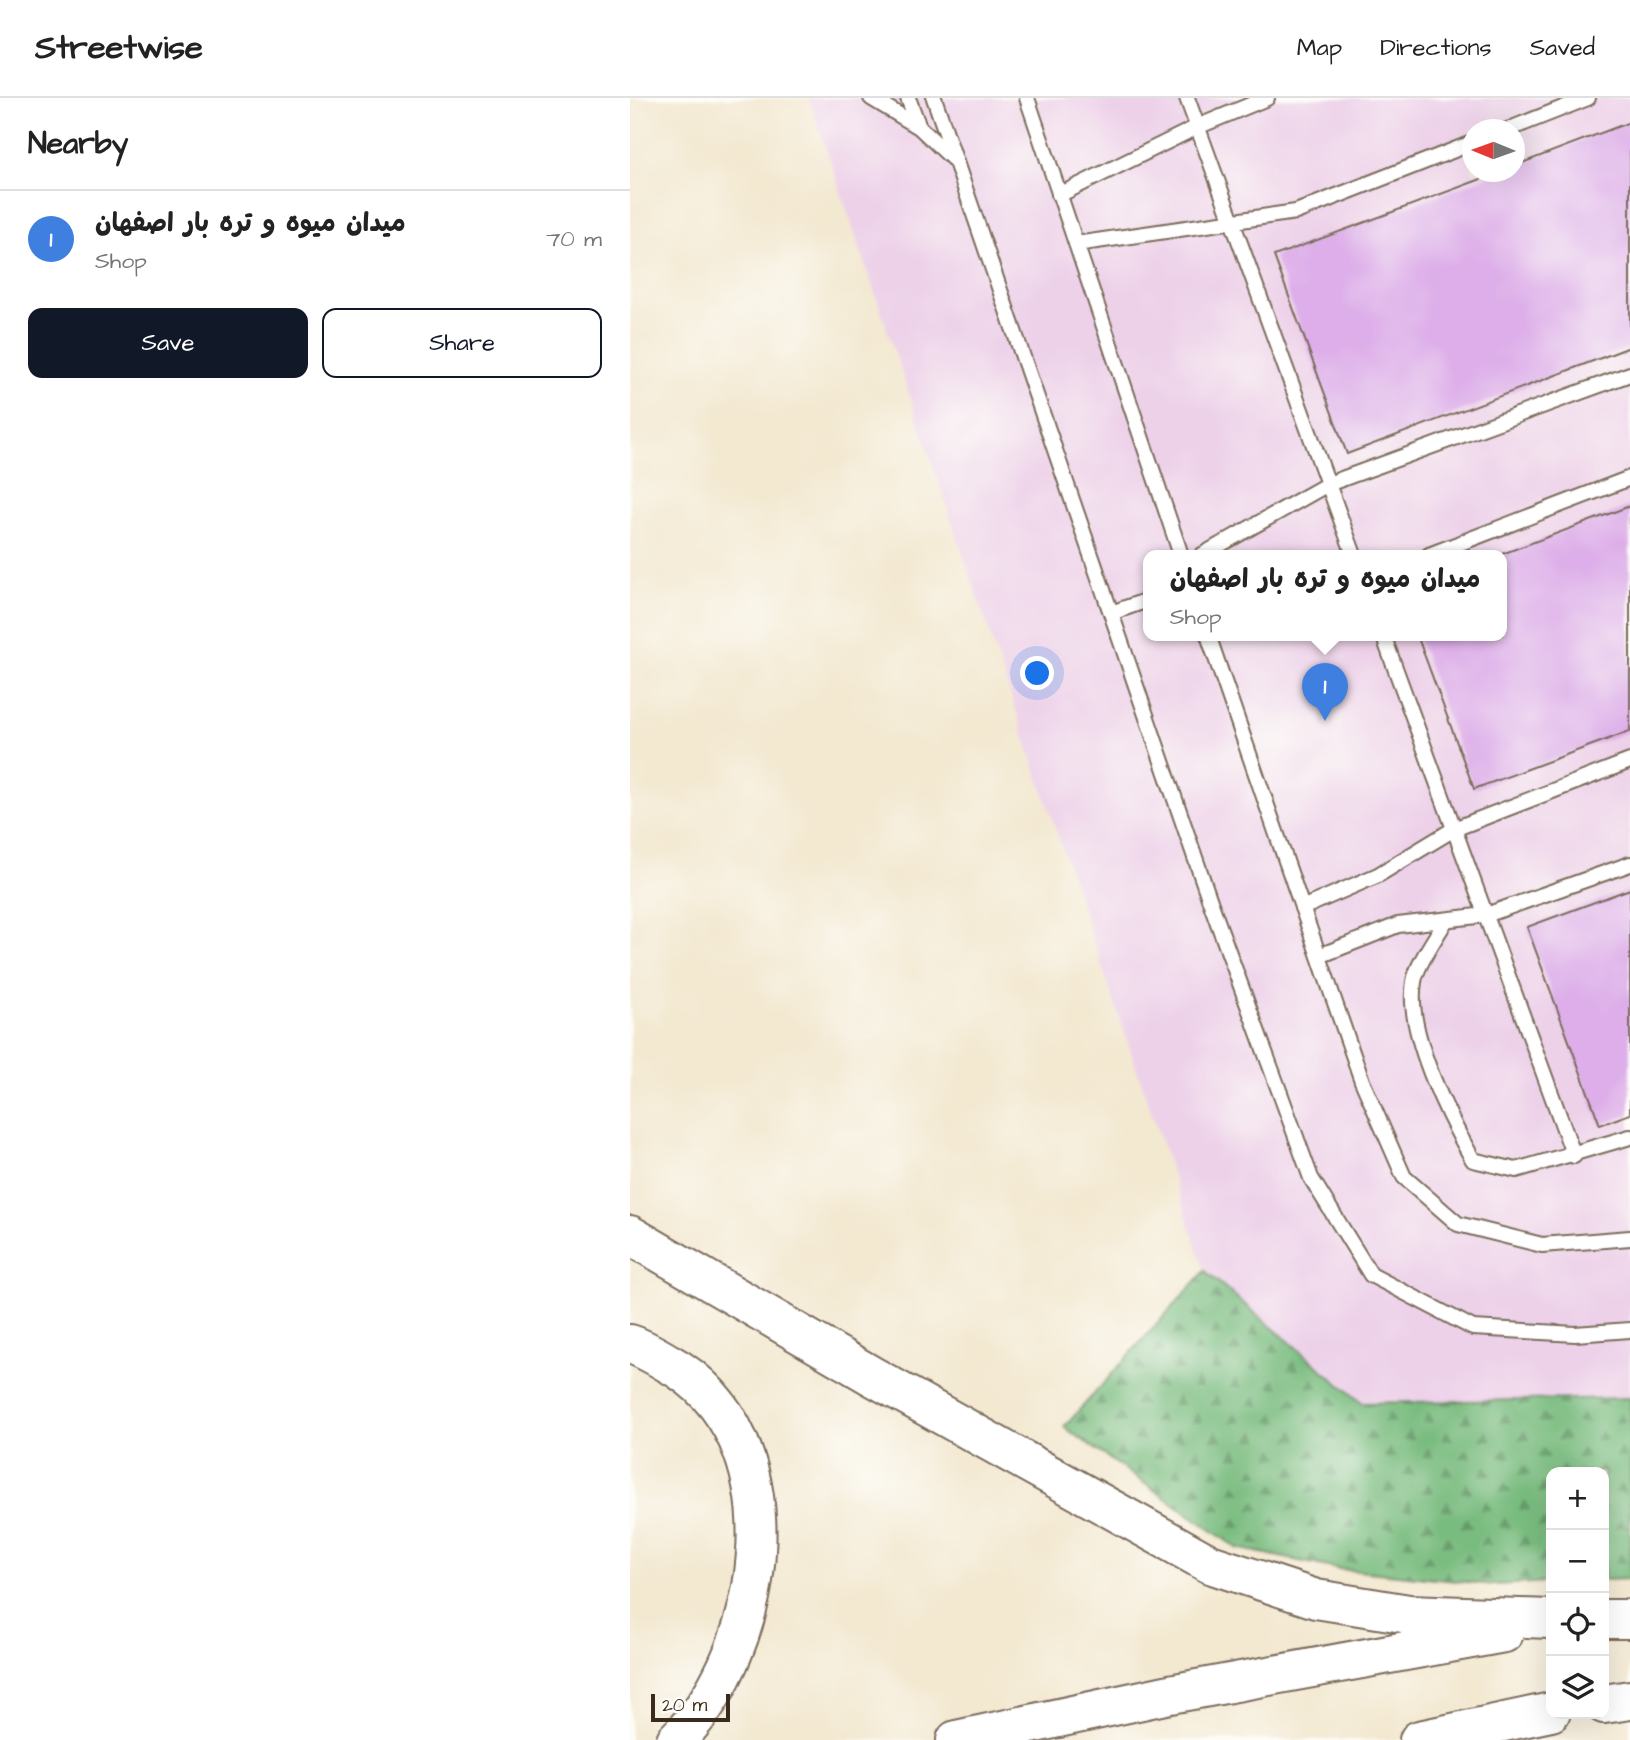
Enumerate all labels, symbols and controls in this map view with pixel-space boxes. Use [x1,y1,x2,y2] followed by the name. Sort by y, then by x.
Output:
[35,25,203,71] text: Streetwise
[1297,31,1342,65] text: Map
[1380,31,1492,65] text: Directions
[1530,31,1595,65] text: Saved
[1462,119,1525,182] north arrow
[28,123,128,165] text: Nearby
[95,205,406,241] text: میدان میوه و تره بار اصفهان
[50,223,52,255] text: 1
[546,223,602,255] text: 70 m
[95,245,147,277] text: Shop
[28,308,308,378] button: Save
[322,308,602,378] button: Share
[1143,550,1507,641] popup
[1170,561,1480,597] text: میدان میوه و تره بار اصفهان
[1170,601,1222,633] text: Shop
[1020,656,1054,690] your location
[1302,663,1348,721] pin: 1
[1546,1467,1609,1719] map controls
[1546,1467,1609,1530] button: +
[1546,1530,1609,1593] button: −
[1546,1593,1609,1656] button: locate
[1546,1656,1609,1719] button: layers
[651,1691,730,1723] scale bar
[662,1692,707,1719] text: 20 m

